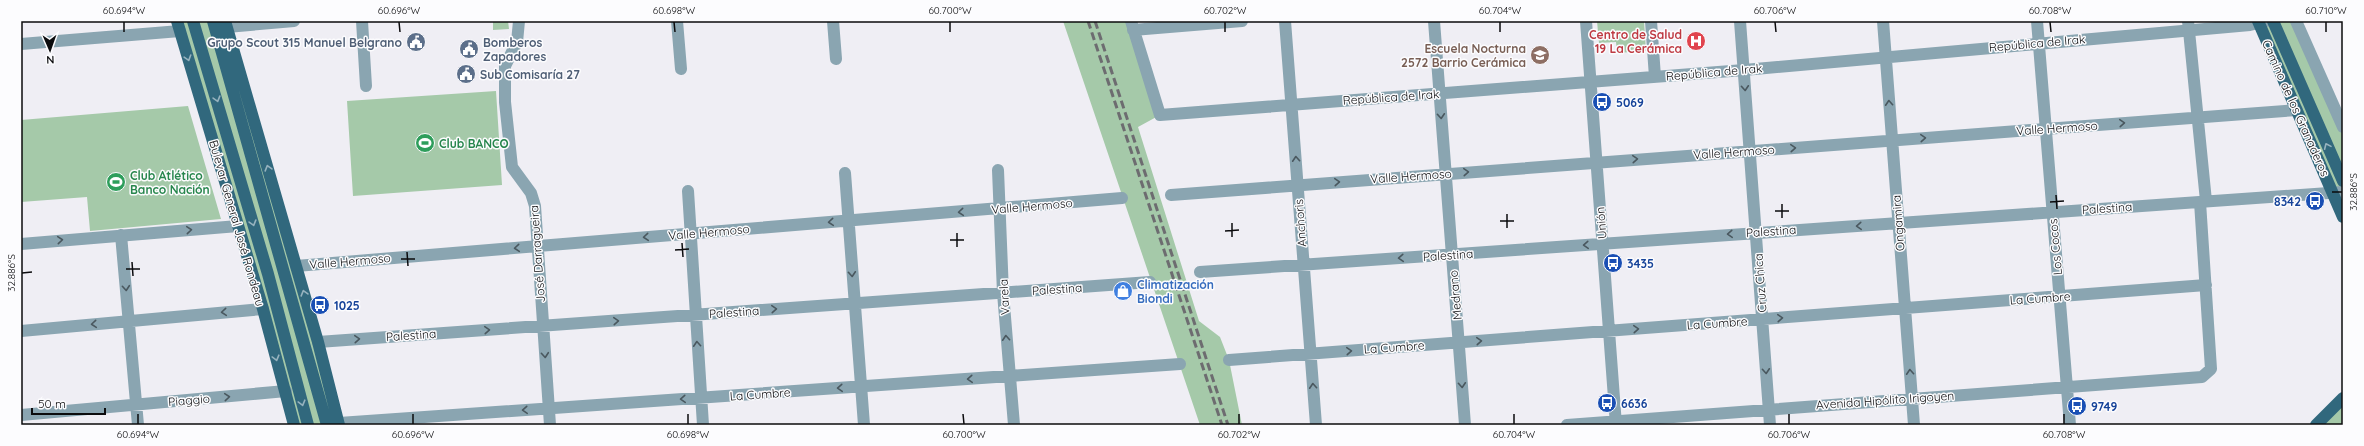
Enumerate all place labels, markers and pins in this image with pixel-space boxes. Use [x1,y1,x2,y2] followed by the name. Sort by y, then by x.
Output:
[1589,27,1682,56] place label: Centro de Salud 19 La Cerámica
[1685,30,1707,52] hospital icon: Centro de Salud 19 La Cerámica
[405,31,427,53] public building icon: Grupo Scout 315 Manuel Belgrano
[207,35,403,50] place label: Grupo Scout 315 Manuel Belgrano
[483,35,546,64] place label: Bomberos Zapadores
[458,38,480,60] public building icon: Bomberos Zapadores
[1401,41,1526,70] place label: Escuela Nocturna 2572 Barrio Cerámica
[1529,44,1551,66] school or university icon: Escuela Nocturna 2572 Barrio Cerámica
[455,63,477,85] public building icon: Sub Comisaría 27
[480,67,580,82] place label: Sub Comisaría 27
[1591,91,1613,113] bus stop icon: 5069
[1616,95,1644,110] place label: 5069
[414,132,436,154] sports icon: Club BANCO
[439,136,509,151] place label: Club BANCO
[130,168,210,197] place label: Club Atlético Banco Nación
[105,171,127,193] sports icon: Club Atlético Banco Nación
[2304,190,2326,212] bus stop icon: 8342
[2274,194,2301,209] place label: 8342
[1602,252,1624,274] bus stop icon: 3435
[1627,256,1654,271] place label: 3435
[1137,277,1214,306] place label: Climatización Biondi
[1112,280,1134,302] shop icon: Climatización Biondi
[309,294,331,316] bus stop icon: 1025
[334,298,360,313] place label: 1025
[1596,392,1618,414] bus stop icon: 6636
[2066,395,2088,417] bus stop icon: 9749
[1621,396,1648,411] place label: 6636
[2091,399,2117,414] place label: 9749

